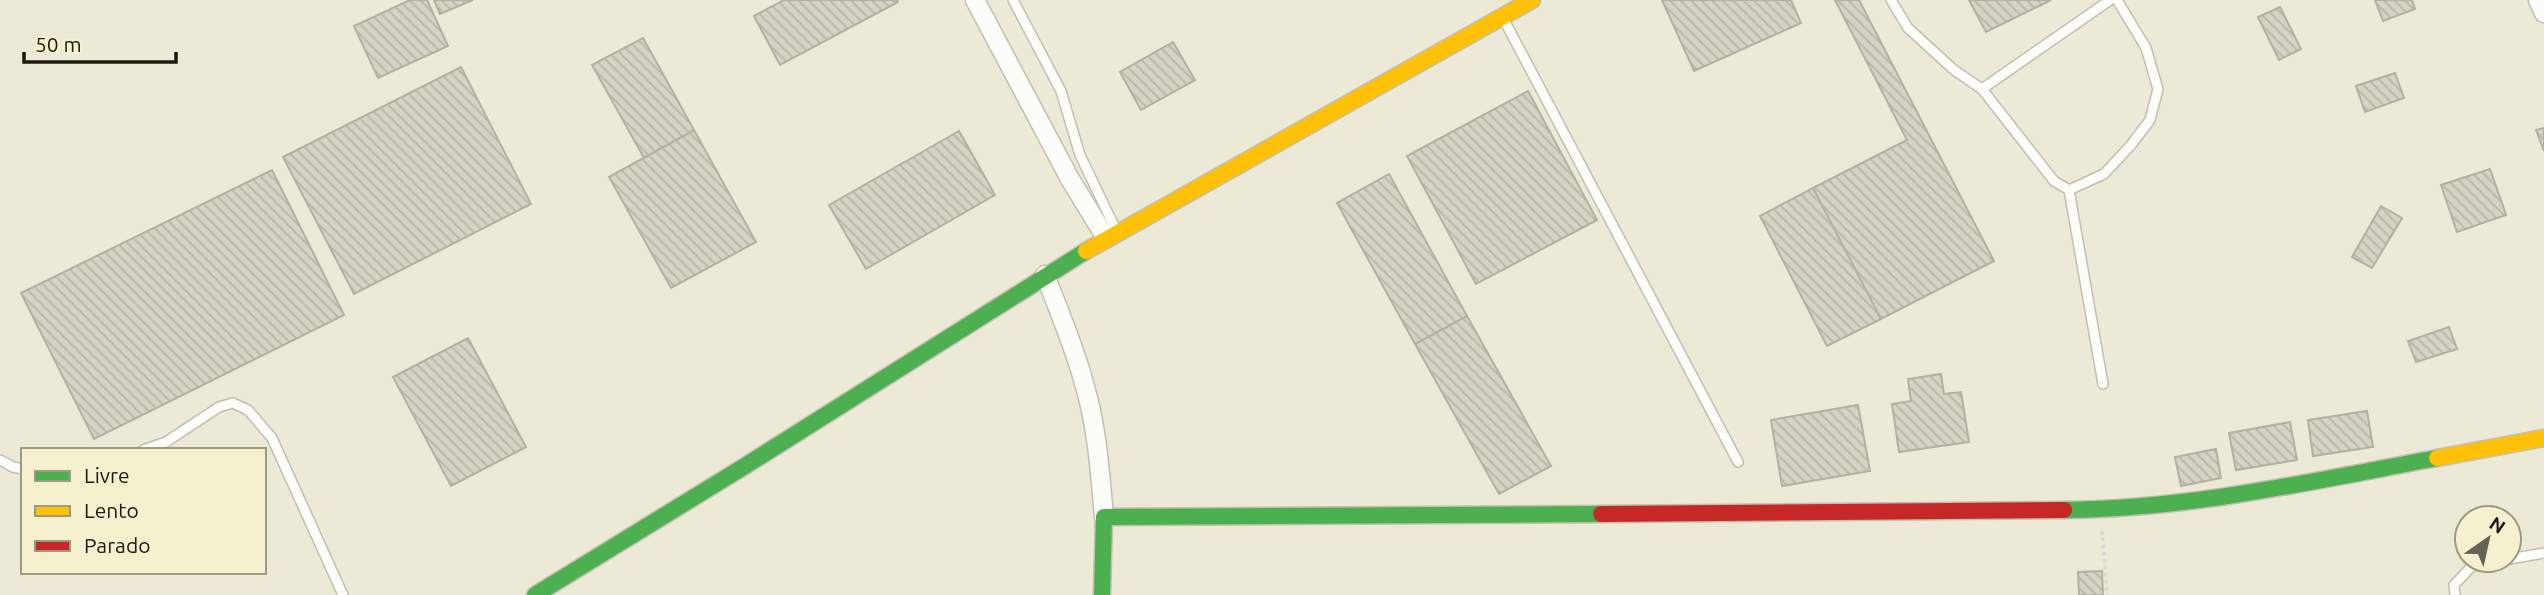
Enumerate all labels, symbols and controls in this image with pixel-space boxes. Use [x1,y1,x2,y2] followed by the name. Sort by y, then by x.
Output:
[24,21,177,65] scale bar
[35,32,82,56] text: 50 m
[21,448,266,574] legend
[84,463,130,487] text: Livre
[84,498,139,522] text: Lento
[2453,504,2523,574] north arrow
[2485,512,2510,538] text: N
[84,533,150,557] text: Parado

